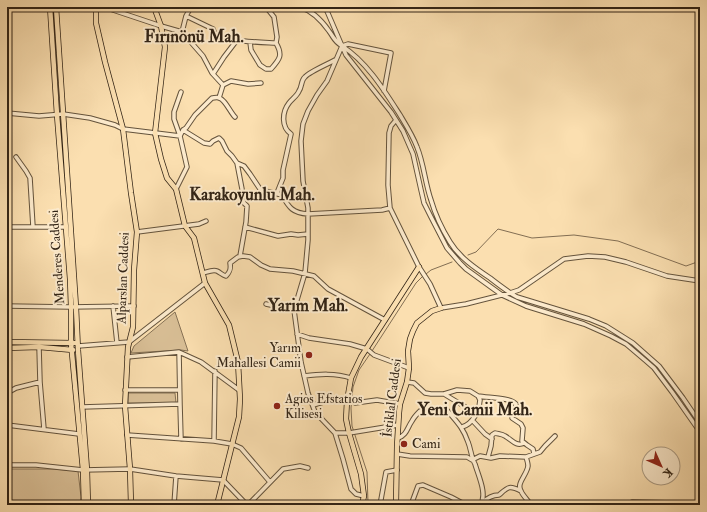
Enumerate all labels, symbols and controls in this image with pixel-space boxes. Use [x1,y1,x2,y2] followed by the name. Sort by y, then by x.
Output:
[144,26,244,47] district label: Fırınönü Mah.
[189,184,315,206] district label: Karakoyunlu Mah.
[46,209,68,305] street label: Menderes Caddesi
[113,231,134,325] street label: Alparslan Caddesi
[267,295,348,316] district label: Yarim Mah.
[216,340,302,371] place label: Yarım Mahallesi Camii
[304,350,314,360] marker: Yarım Mahallesi Camii
[378,357,405,438] street label: İstiklal Caddesi
[284,391,363,422] place label: Agios Efstatios Kilisesi
[417,399,532,420] district label: Yeni Camii Mah.
[272,401,282,411] marker: Agios Efstatios Kilisesi
[412,436,441,452] place label: Cami
[399,439,409,449] marker: Cami
[641,446,681,486] north arrow
[659,465,675,481] text: K

